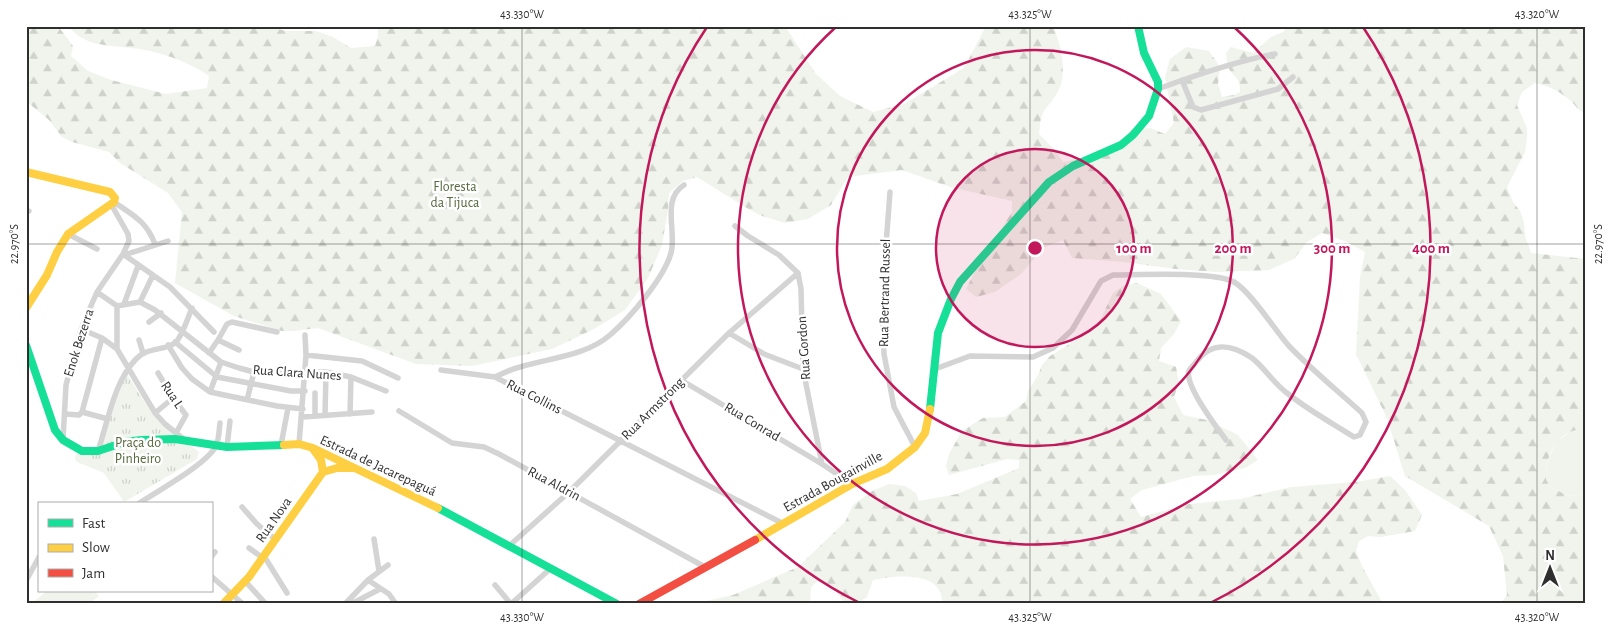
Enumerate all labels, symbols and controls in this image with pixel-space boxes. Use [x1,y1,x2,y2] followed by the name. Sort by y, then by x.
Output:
[500,8,544,20] text: 43.330°W
[1008,8,1052,20] text: 43.325°W
[1515,8,1560,20] text: 43.320°W
[431,180,480,210] park label: Floresta da Tijuca
[8,224,20,264] text: 22.970°S
[1592,224,1604,264] text: 22.970°S
[877,239,893,347] street label: Rua Bertrand Russel
[1026,239,1044,257] centre of rings
[1116,241,1152,256] text: 100 m
[1214,241,1252,256] text: 200 m
[1314,241,1350,256] text: 300 m
[1412,241,1450,256] text: 400 m
[61,307,97,379] street label: Enok Bezerra
[795,316,813,380] street label: Rua Gordon
[252,363,342,383] street label: Rua Clara Nunes
[619,375,687,443] street label: Rua Armstrong
[504,377,564,417] street label: Rua Collins
[158,379,186,411] street label: Rua L
[722,400,782,444] street label: Rua Conrad
[318,433,439,499] street label: Estrada de Jacarepaguá
[115,436,161,466] park label: Praça do Pinheiro
[781,449,885,515] street label: Estrada Bougainville
[525,464,583,504] street label: Rua Aldrin
[253,494,295,545] street label: Rua Nova
[38,502,212,592] legend
[82,516,106,531] text: Fast
[82,540,110,555] text: Slow
[1524,542,1574,592] north arrow
[1545,549,1555,563] text: N
[82,566,105,581] text: Jam
[500,611,544,623] text: 43.330°W
[1008,611,1052,623] text: 43.325°W
[1515,611,1560,623] text: 43.320°W

